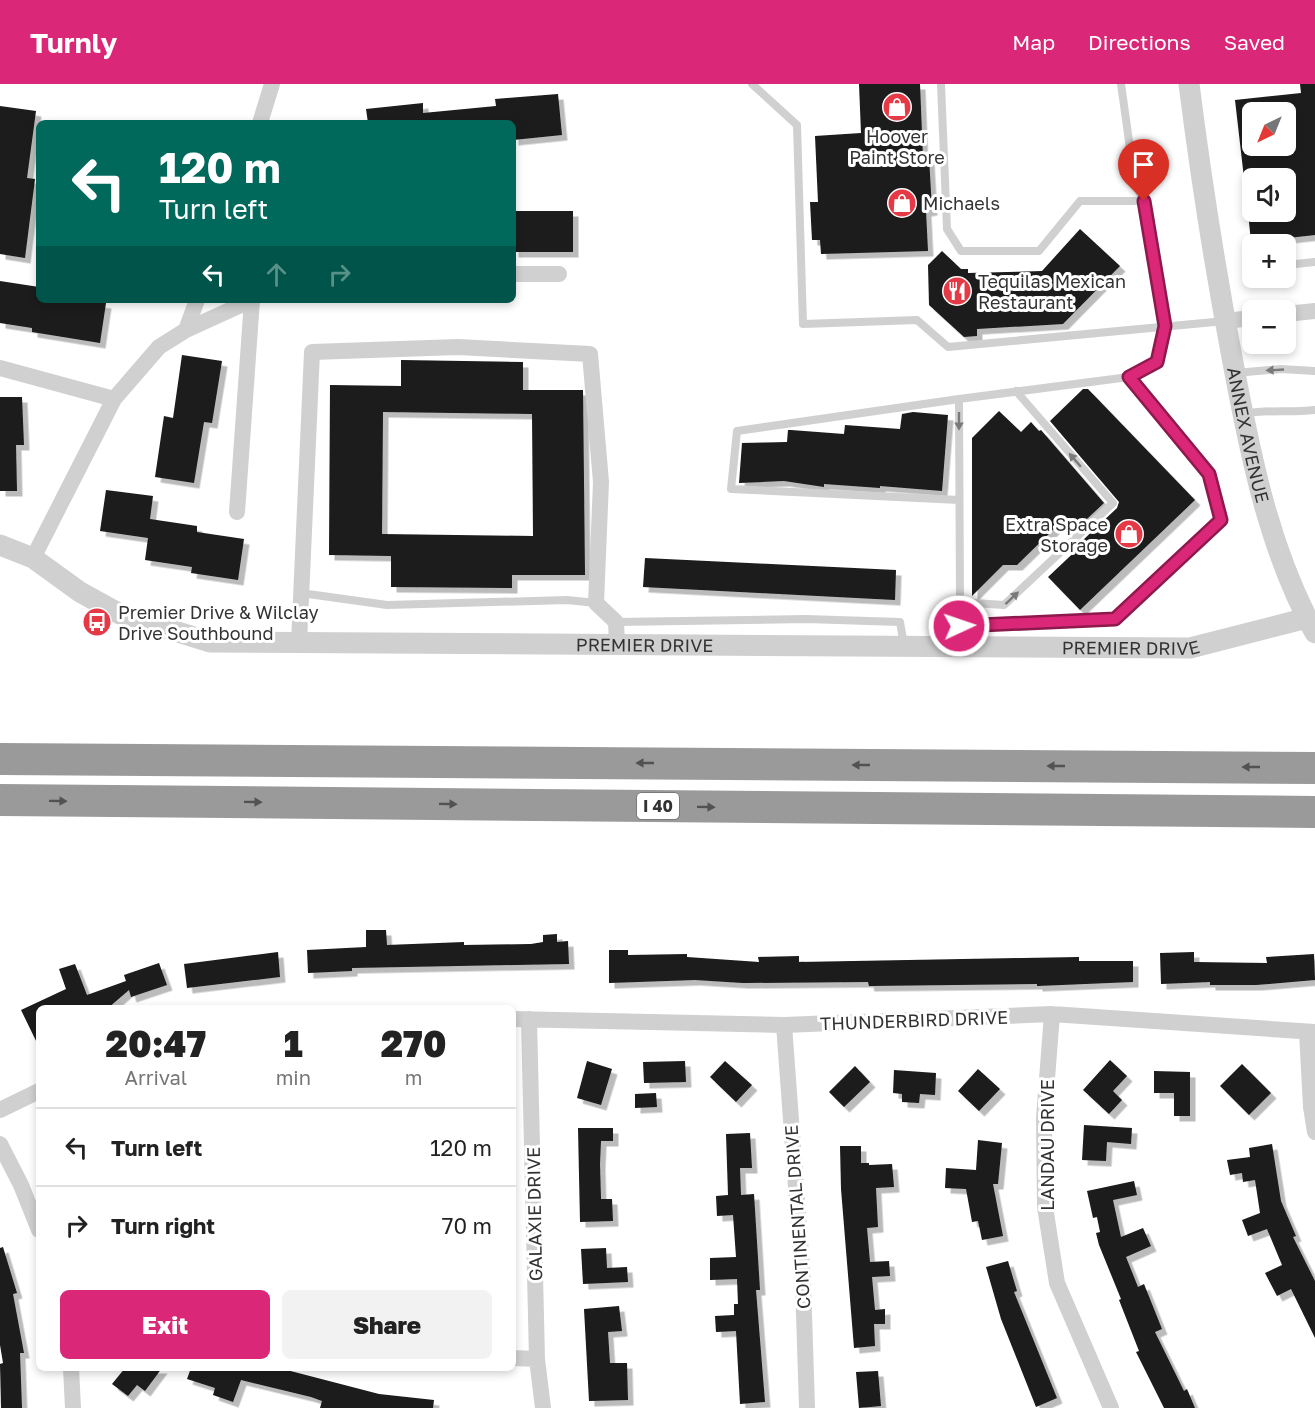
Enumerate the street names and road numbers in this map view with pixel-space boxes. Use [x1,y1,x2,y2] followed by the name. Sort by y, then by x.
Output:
[1223,365,1274,505] street label: ANNEX AVENUE
[576,633,713,656] street label: PREMIER DRIVE
[1062,635,1202,659] street label: PREMIER DRIVE
[637,793,679,819] road number: I 40
[820,1006,1008,1034] street label: THUNDERBIRD DRIVE
[1036,1079,1058,1211] street label: LANDAU DRIVE
[780,1124,814,1310] street label: CONTINENTAL DRIVE
[522,1147,546,1281] street label: GALAXIE DRIVE

